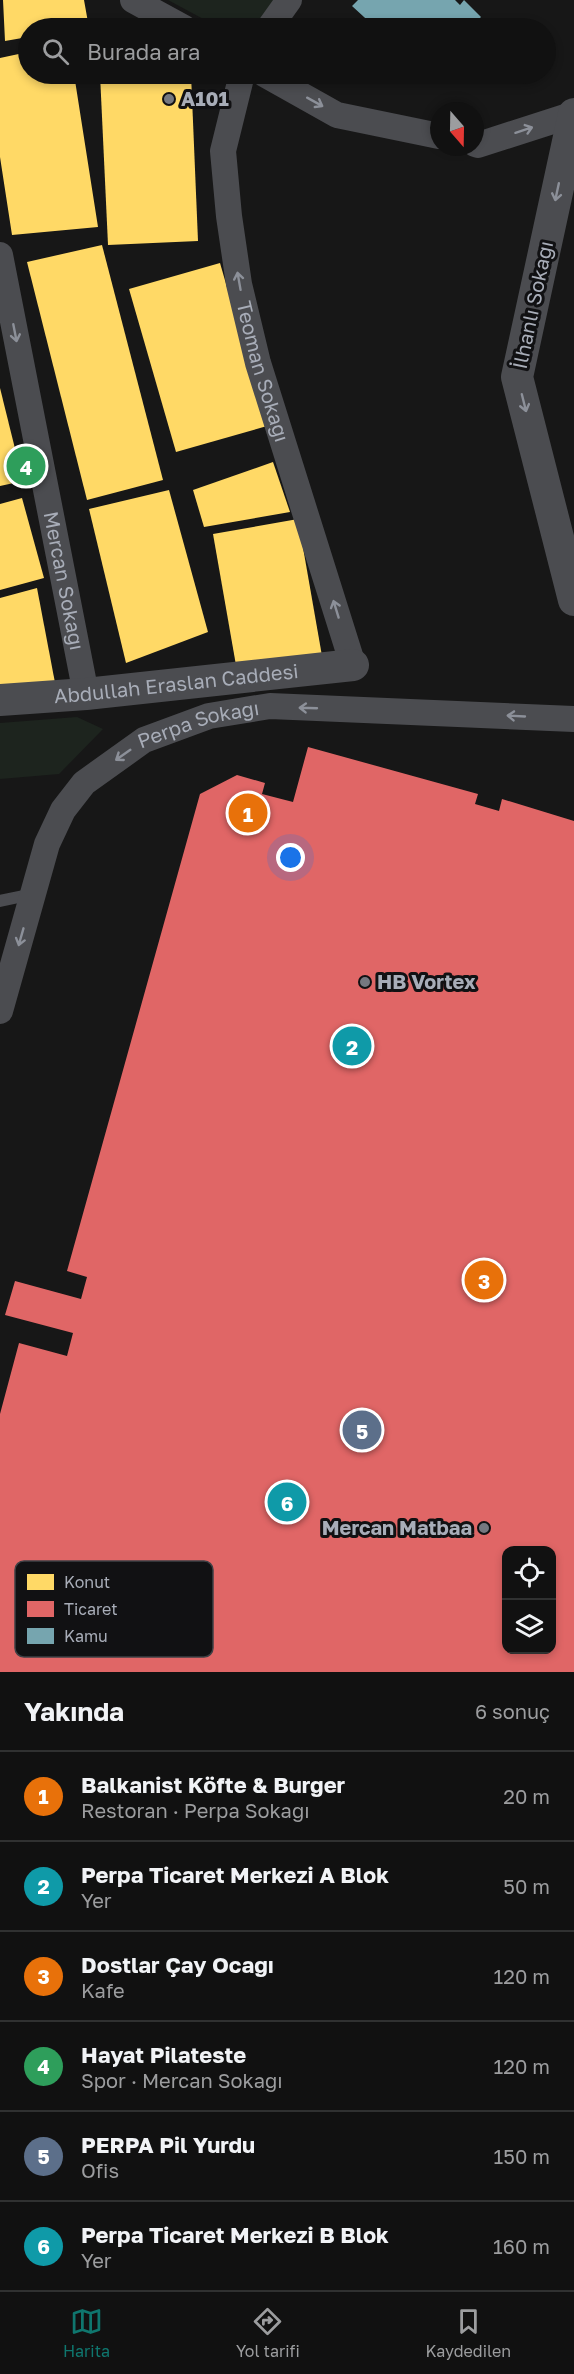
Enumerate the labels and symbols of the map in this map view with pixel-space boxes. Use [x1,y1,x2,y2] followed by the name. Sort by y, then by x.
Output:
[181,86,229,110] place label: A101
[162,92,176,106] marker: A101
[305,97,323,108] one-way arrow
[430,102,484,156] north arrow
[514,124,533,135] one-way arrow
[551,182,562,201] one-way arrow
[507,239,557,371] street label: İlhanlı Sokağı
[233,272,244,291] one-way arrow
[233,298,295,445] street label: Teoman Sokağı
[10,323,21,343] one-way arrow
[518,393,530,412] one-way arrow
[6,444,46,488] pin: 4
[39,509,90,652] street label: Mercan Sokağı
[329,600,340,619] one-way arrow
[53,658,299,707] street label: Abdullah Eraslan Caddesi
[134,695,261,752] street label: Perpa Sokağı
[298,702,318,713] one-way arrow
[506,711,526,722] one-way arrow
[115,749,131,761] one-way arrow
[228,790,268,836] pin: 1
[276,843,305,872] your location
[15,927,26,946] one-way arrow
[377,969,476,993] place label: HB Vortex
[358,975,372,989] marker: HB Vortex
[332,1024,372,1068] pin: 2
[464,1258,504,1302] pin: 3
[342,1408,382,1452] pin: 5
[268,1480,306,1524] pin: 6
[322,1515,472,1539] place label: Mercan Matbaa
[477,1521,491,1535] marker: Mercan Matbaa
[15,1561,213,1657] legend
[64,1572,110,1592] text: Konut
[64,1599,118,1619] text: Ticaret
[64,1626,108,1646] text: Kamu

